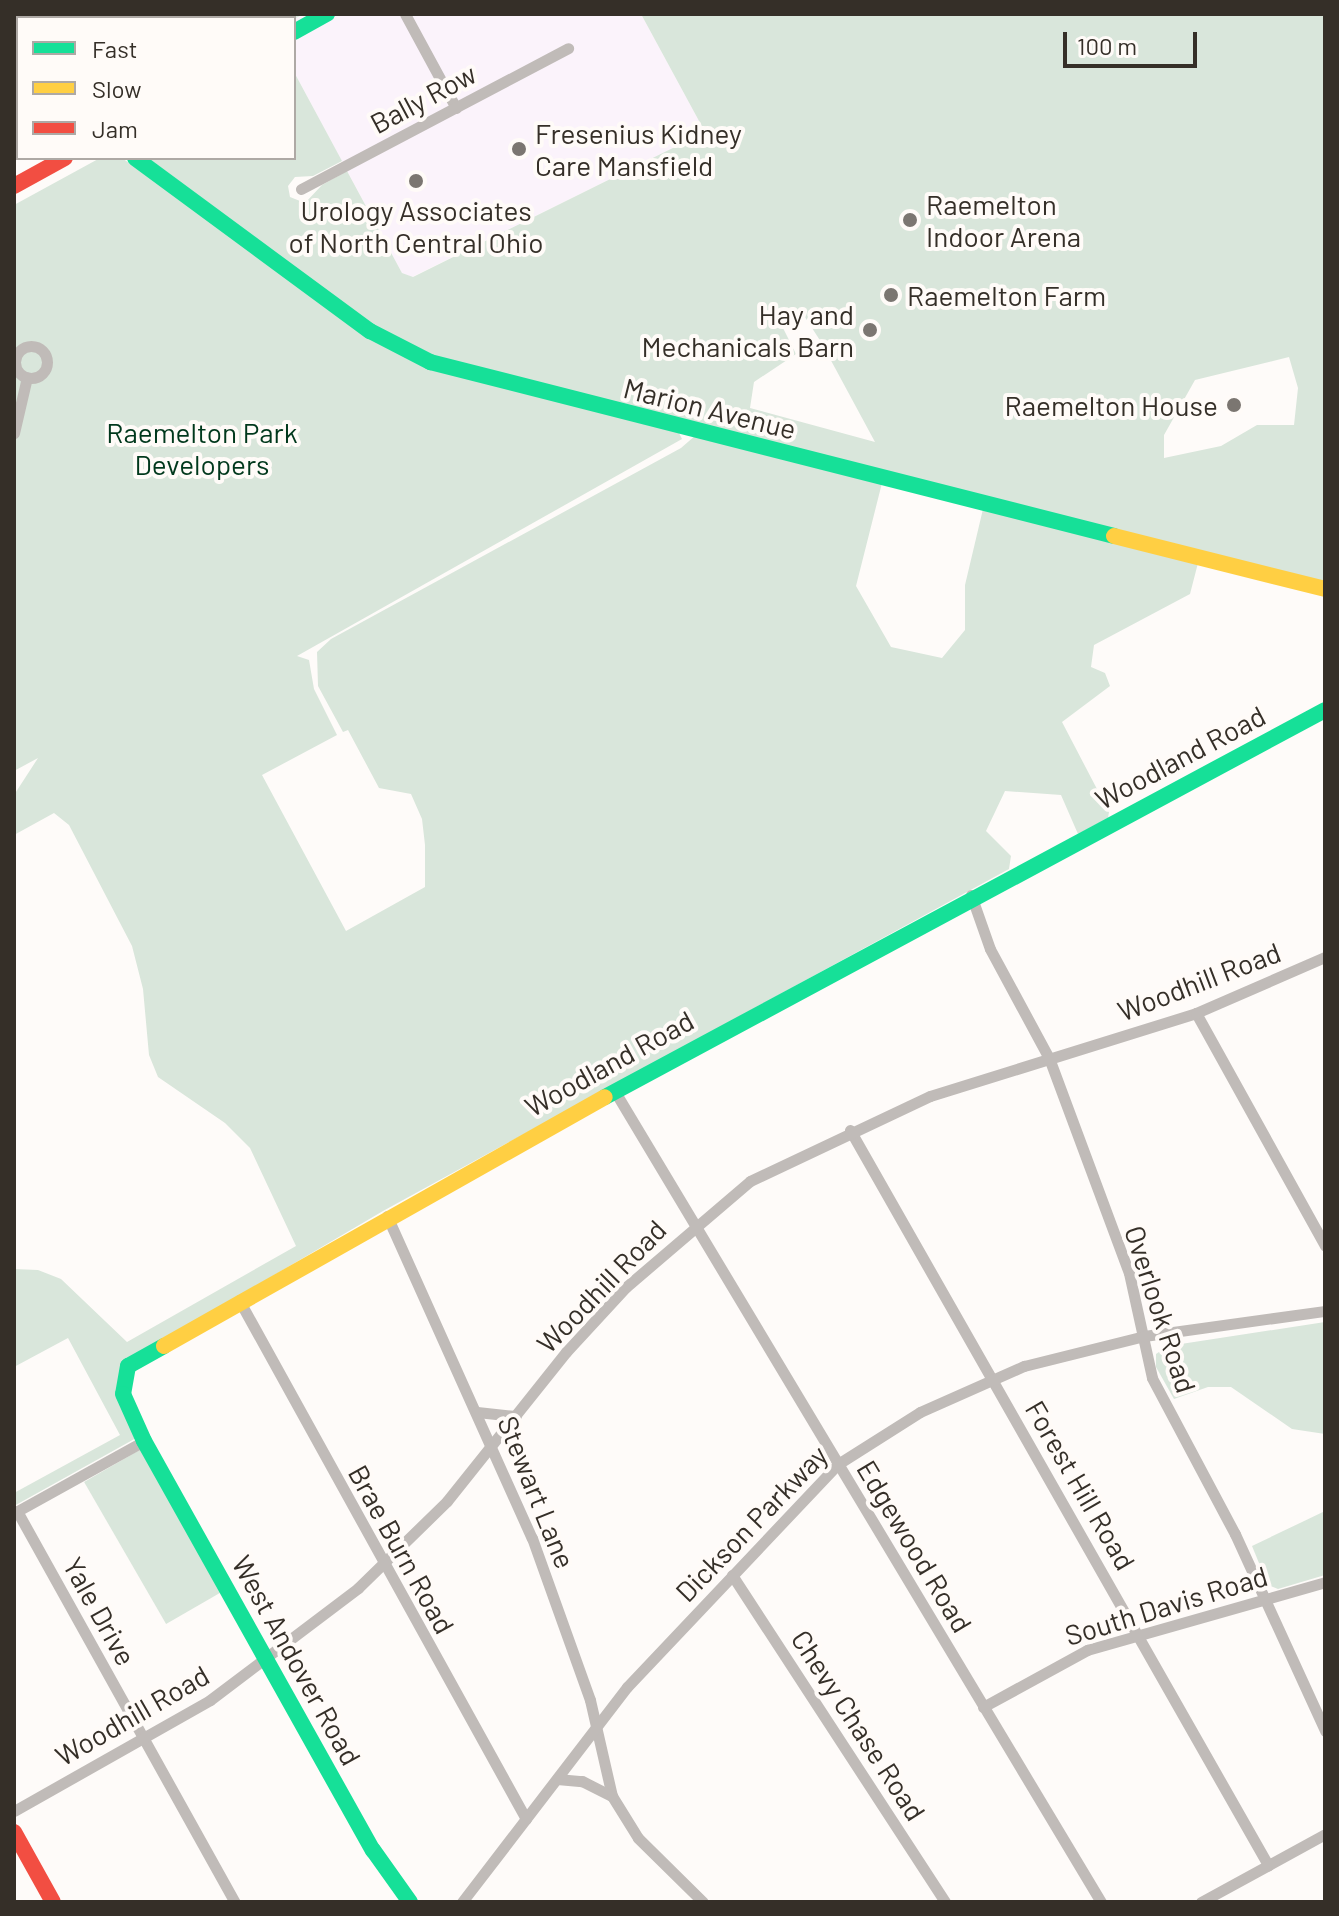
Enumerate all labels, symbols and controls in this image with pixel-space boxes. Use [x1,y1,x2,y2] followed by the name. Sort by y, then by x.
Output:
[16,16,296,160] legend
[1067,16,1201,66] scale bar
[1077,31,1137,60] text: 100 m
[92,34,137,63] text: Fast
[364,56,482,140] street label: Bally Row
[92,74,141,103] text: Slow
[92,114,138,143] text: Jam
[535,116,742,182] place label: Fresenius Kidney Care Mansfield
[510,140,528,158] marker: Fresenius Kidney Care Mansfield
[407,172,425,190] marker: Urology Associates of North Central Ohio
[926,187,1081,253] place label: Raemelton Indoor Arena
[289,193,543,259] place label: Urology Associates of North Central Ohio
[901,211,919,229] marker: Raemelton Indoor Arena
[907,278,1106,312] place label: Raemelton Farm
[882,286,900,304] marker: Raemelton Farm
[642,297,854,363] place label: Hay and Mechanicals Barn
[861,321,879,339] marker: Hay and Mechanicals Barn
[620,370,800,446] street label: Marion Avenue
[1005,388,1218,422] place label: Raemelton House
[1225,396,1243,414] marker: Raemelton House
[106,415,298,481] park label: Raemelton Park Developers
[1089,698,1271,816] street label: Woodland Road
[1113,935,1285,1027] street label: Woodhill Road
[519,1003,699,1123] street label: Woodland Road
[529,1213,673,1359] street label: Woodhill Road
[1118,1221,1204,1397] street label: Overlook Road
[1019,1394,1143,1576] street label: Forest Hill Road
[491,1411,583,1573] street label: Stewart Lane
[668,1438,834,1608] street label: Dickson Parkway
[850,1454,980,1638] street label: Edgewood Road
[342,1459,462,1639] street label: Brae Burn Road
[225,1549,369,1771] street label: West Andover Road
[57,1551,143,1671] street label: Yale Drive
[1061,1558,1271,1652] street label: South Davis Road
[785,1623,933,1827] street label: Chevy Chase Road
[49,1658,215,1772] street label: Woodhill Road

